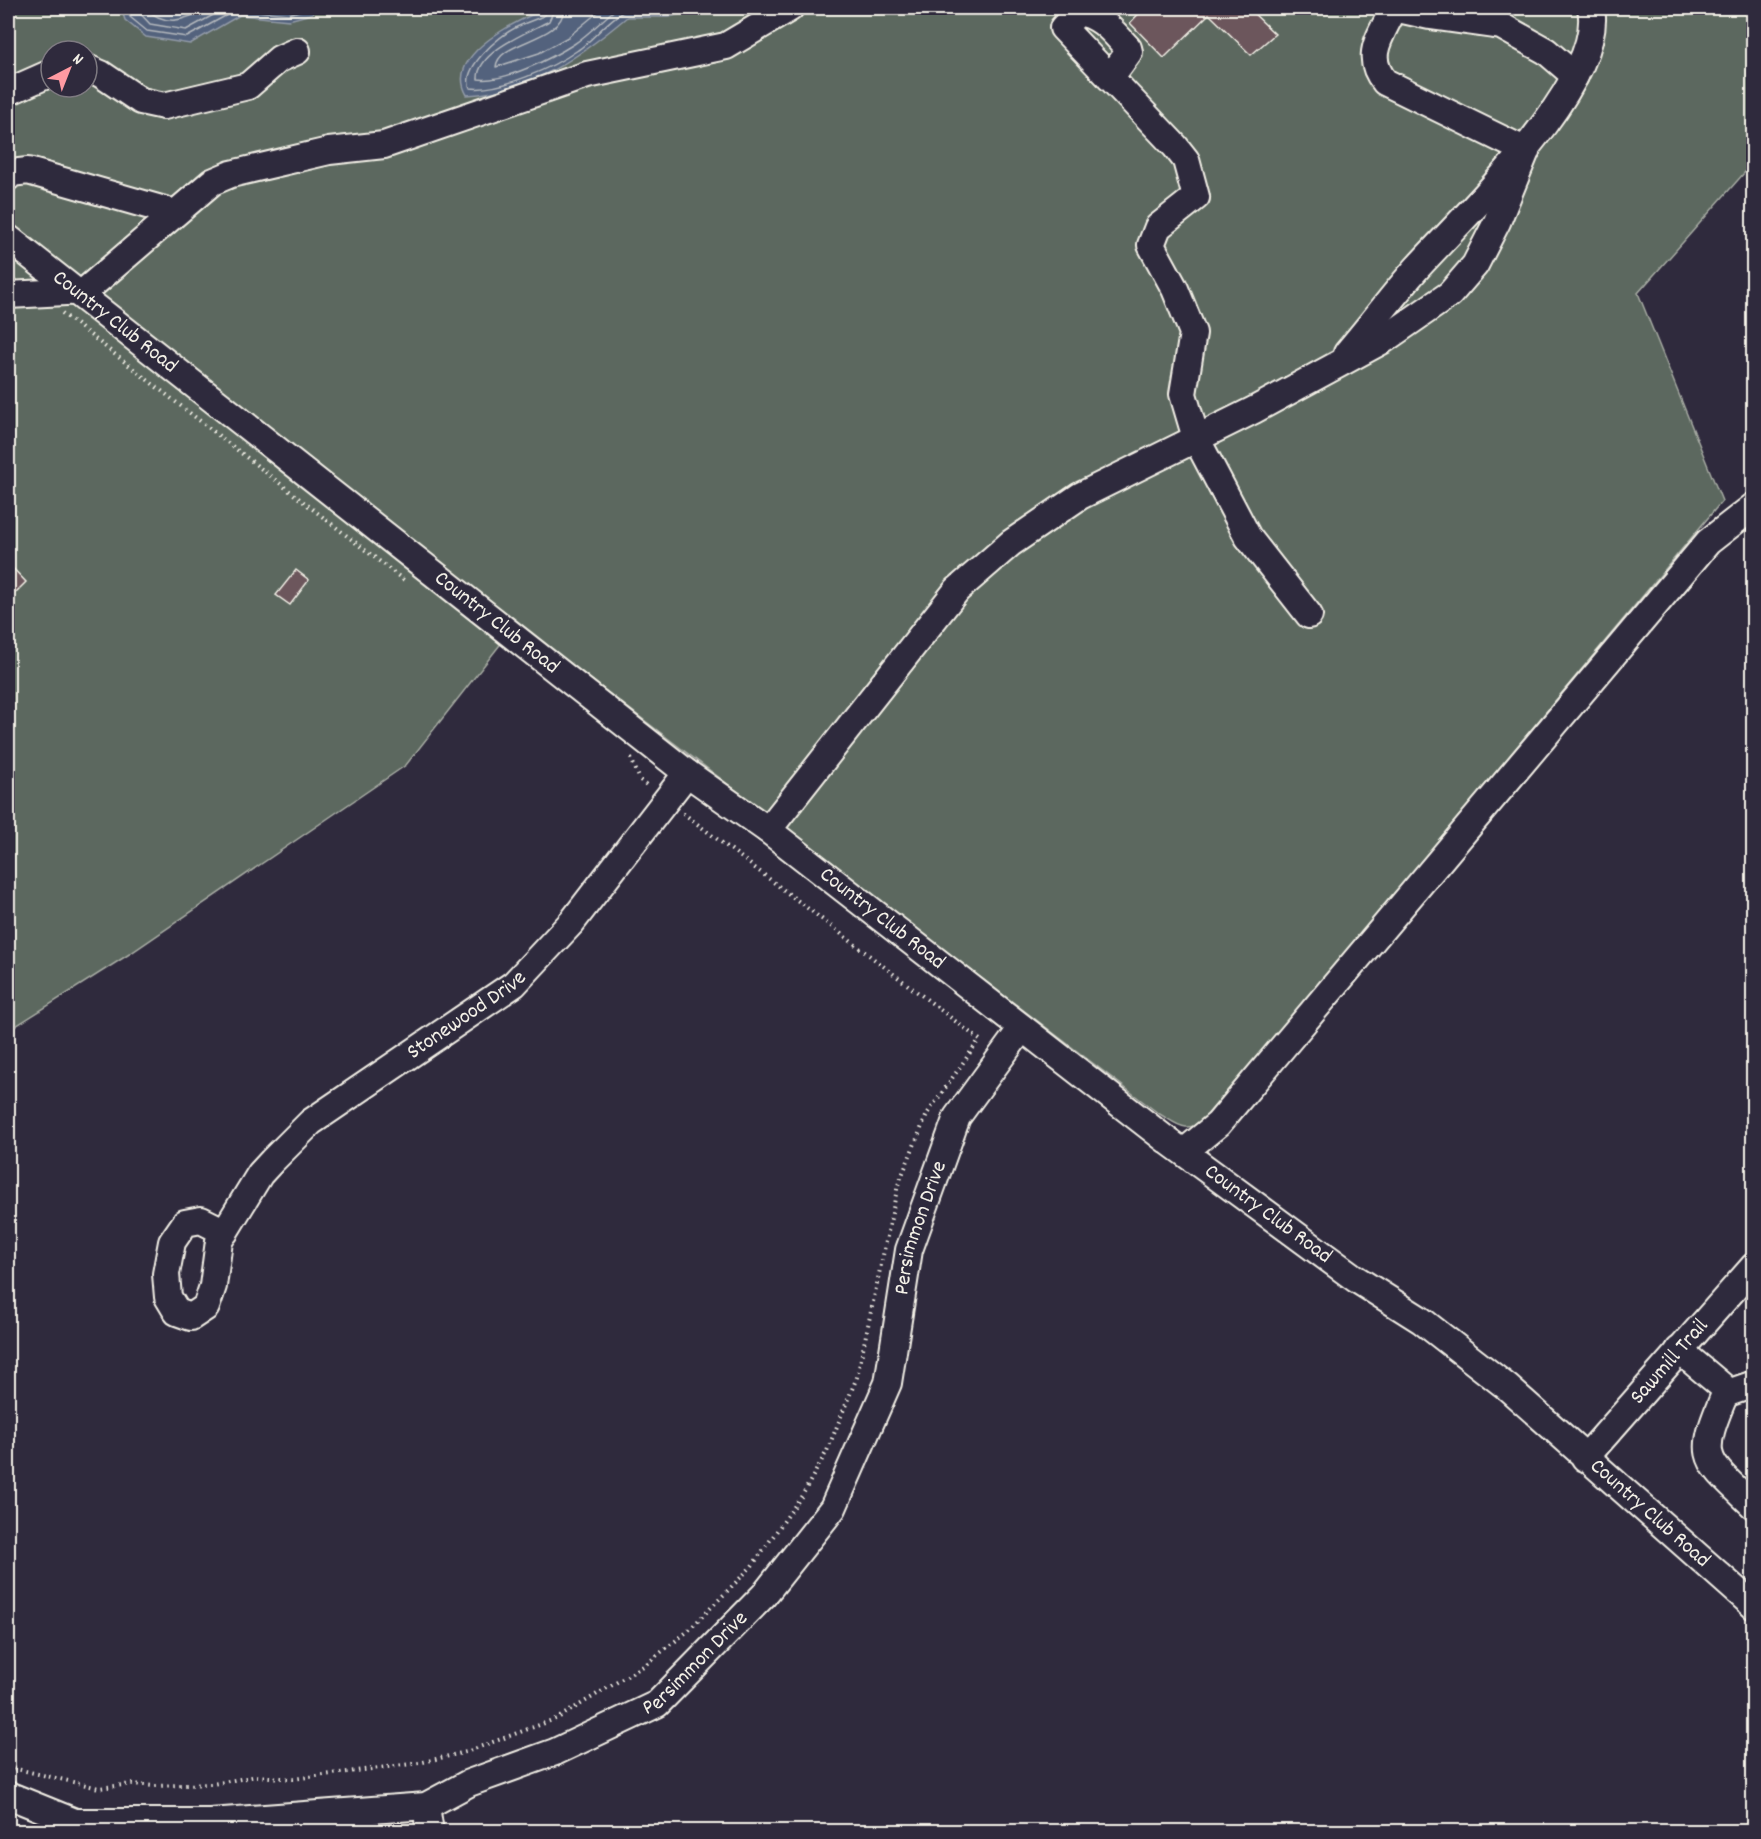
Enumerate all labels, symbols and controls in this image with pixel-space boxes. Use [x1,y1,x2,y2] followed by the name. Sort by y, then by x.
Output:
[39,39,99,99] north arrow
[67,49,88,71] text: N
[46,263,184,381] street label: Country Club Road
[427,564,566,682] street label: Country Club Road
[813,860,952,978] street label: Country Club Road
[401,964,534,1068] street label: Stonewood Drive
[887,1157,955,1297] street label: Persimmon Drive
[1197,1157,1338,1272] street label: Country Club Road
[1623,1312,1716,1412] street label: Sawmill Trail
[1583,1452,1717,1576] street label: Country Club Road
[638,1604,755,1724] street label: Persimmon Drive

